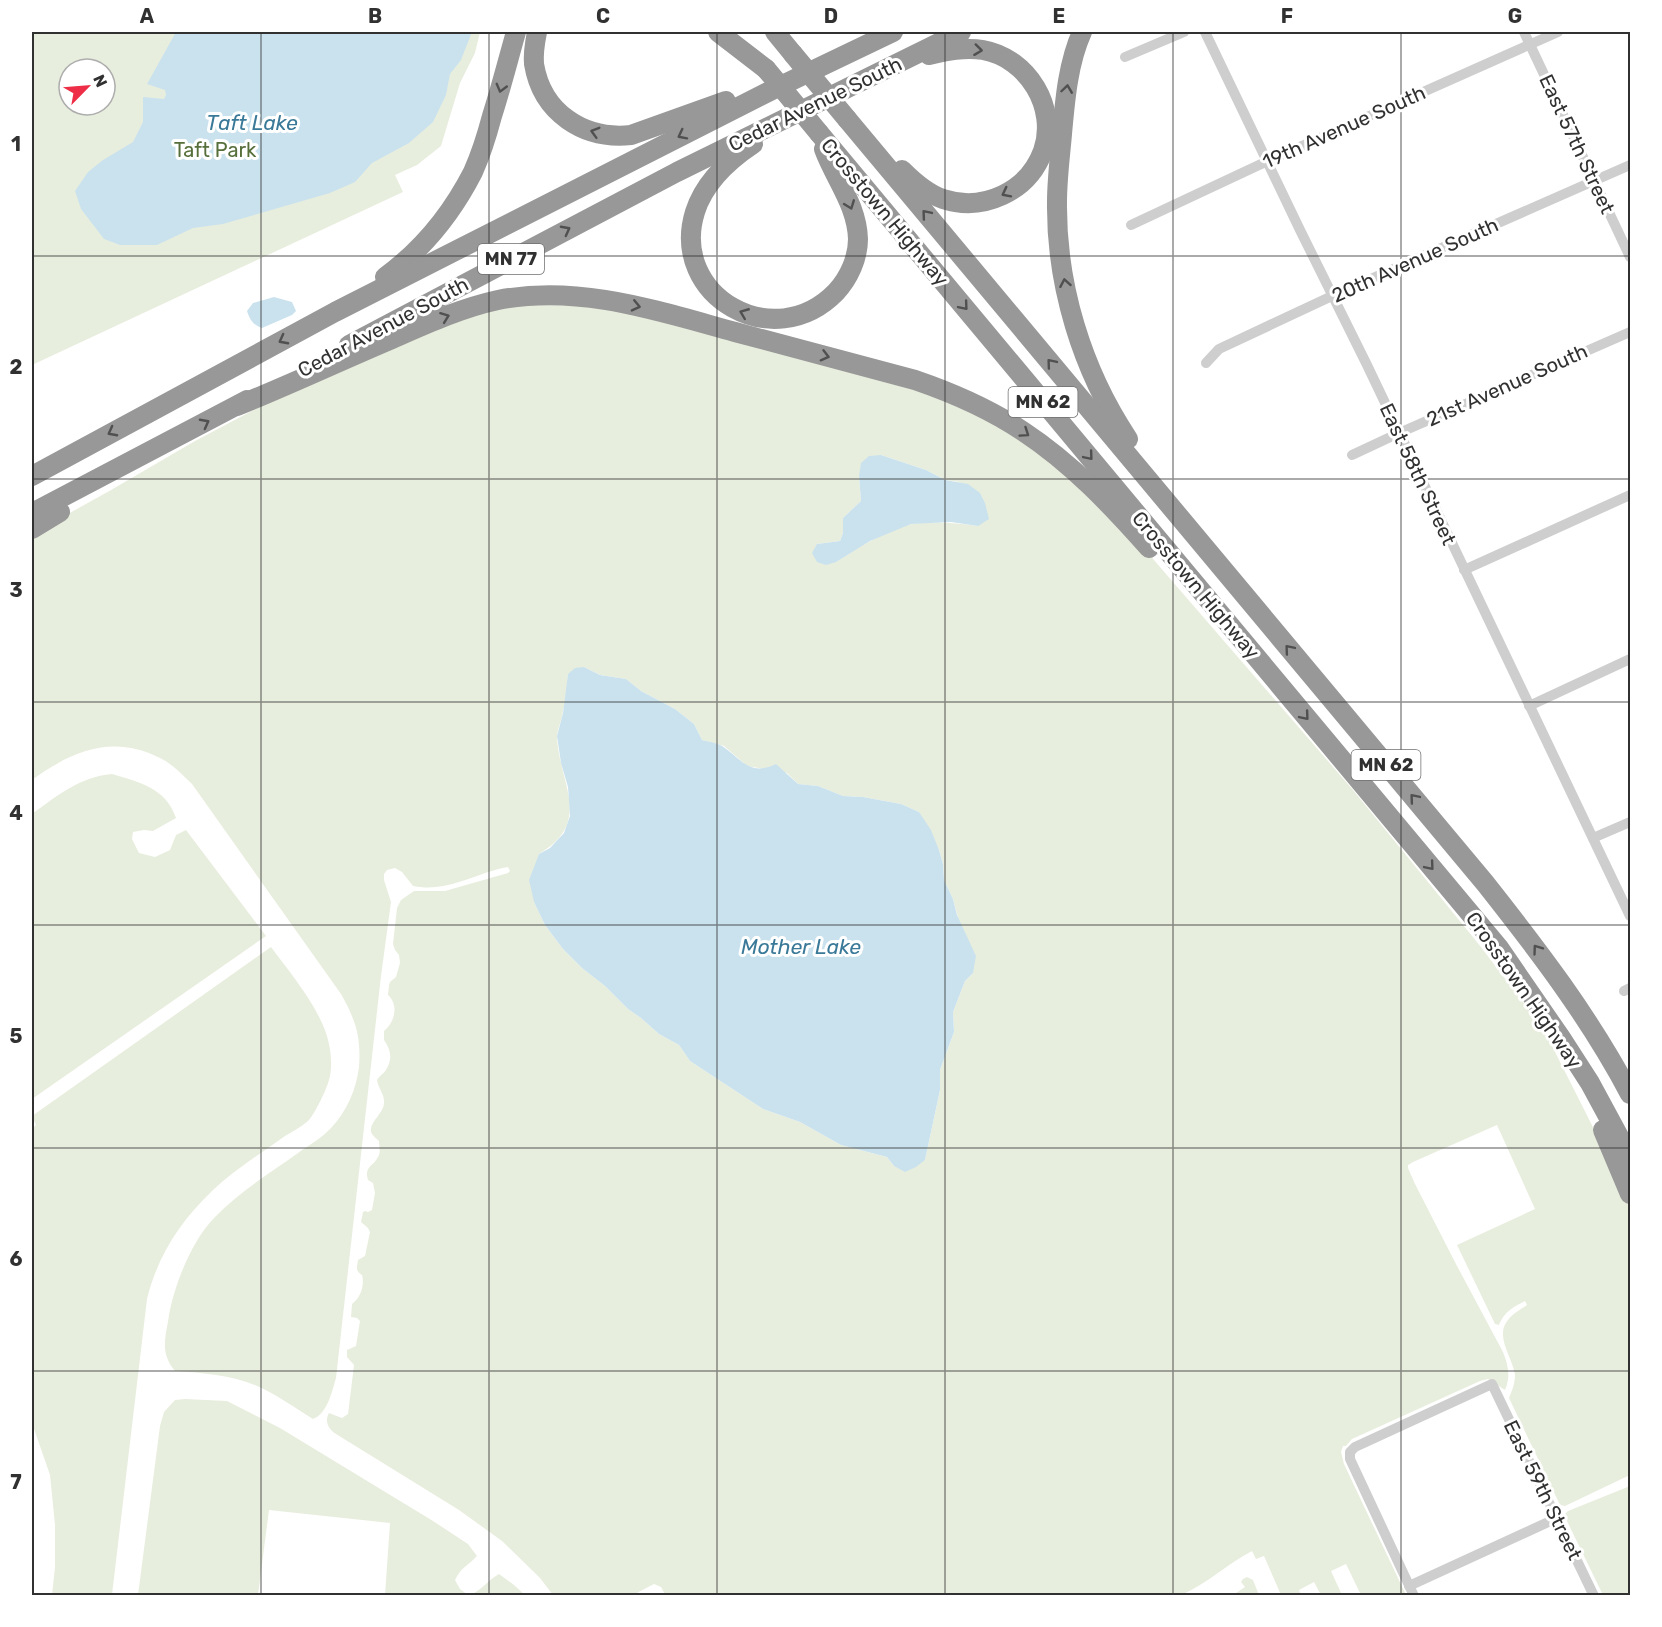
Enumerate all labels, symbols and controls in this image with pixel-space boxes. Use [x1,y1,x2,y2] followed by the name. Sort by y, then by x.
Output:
[140,4,155,28] text: A
[368,4,382,28] text: B
[596,4,610,28] text: C
[824,4,838,28] text: D
[1053,4,1065,28] text: E
[1281,4,1293,28] text: F
[1508,4,1522,28] text: G
[973,43,983,56] one-way arrow
[724,52,906,156] street label: Cedar Avenue South
[57,57,117,117] north arrow
[1534,71,1620,218] street label: East 57th Street
[89,72,111,90] text: N
[1259,80,1429,174] street label: 19th Avenue South
[495,83,508,93] one-way arrow
[1061,84,1073,93] one-way arrow
[206,110,298,135] water label: Taft Lake
[590,127,600,140] one-way arrow
[678,128,688,139] one-way arrow
[11,132,21,156] text: 1
[816,133,954,291] street label: Crosstown Highway
[174,138,257,162] park label: Taft Park
[1002,186,1012,197] one-way arrow
[843,199,855,210] one-way arrow
[922,210,933,221] one-way arrow
[1328,212,1502,308] street label: 20th Avenue South
[560,226,571,237] one-way arrow
[478,244,544,274] road number: MN 77
[294,272,472,382] street label: Cedar Avenue South
[1059,278,1072,288] one-way arrow
[631,299,641,312] one-way arrow
[957,299,968,310] one-way arrow
[739,308,750,320] one-way arrow
[439,311,450,324] one-way arrow
[279,333,290,344] one-way arrow
[1423,339,1591,431] street label: 21st Avenue South
[820,348,830,361] one-way arrow
[10,355,23,379] text: 2
[1047,359,1058,370] one-way arrow
[1008,387,1078,417] road number: MN 62
[1375,399,1461,549] street label: East 58th Street
[198,419,209,430] one-way arrow
[107,425,118,437] one-way arrow
[1018,426,1029,437] one-way arrow
[1082,449,1093,460] one-way arrow
[1127,506,1265,664] street label: Crosstown Highway
[9,578,23,602] text: 3
[1285,645,1296,656] one-way arrow
[1298,709,1309,720] one-way arrow
[1352,750,1420,780] road number: MN 62
[1410,794,1421,805] one-way arrow
[9,801,23,825] text: 4
[1423,859,1434,870] one-way arrow
[1461,907,1587,1073] street label: Crosstown Highway
[741,934,861,959] water label: Mother Lake
[1533,945,1544,956] one-way arrow
[10,1024,23,1048] text: 5
[9,1247,23,1271] text: 6
[1499,1416,1587,1564] street label: East 59th Street
[10,1470,22,1494] text: 7

